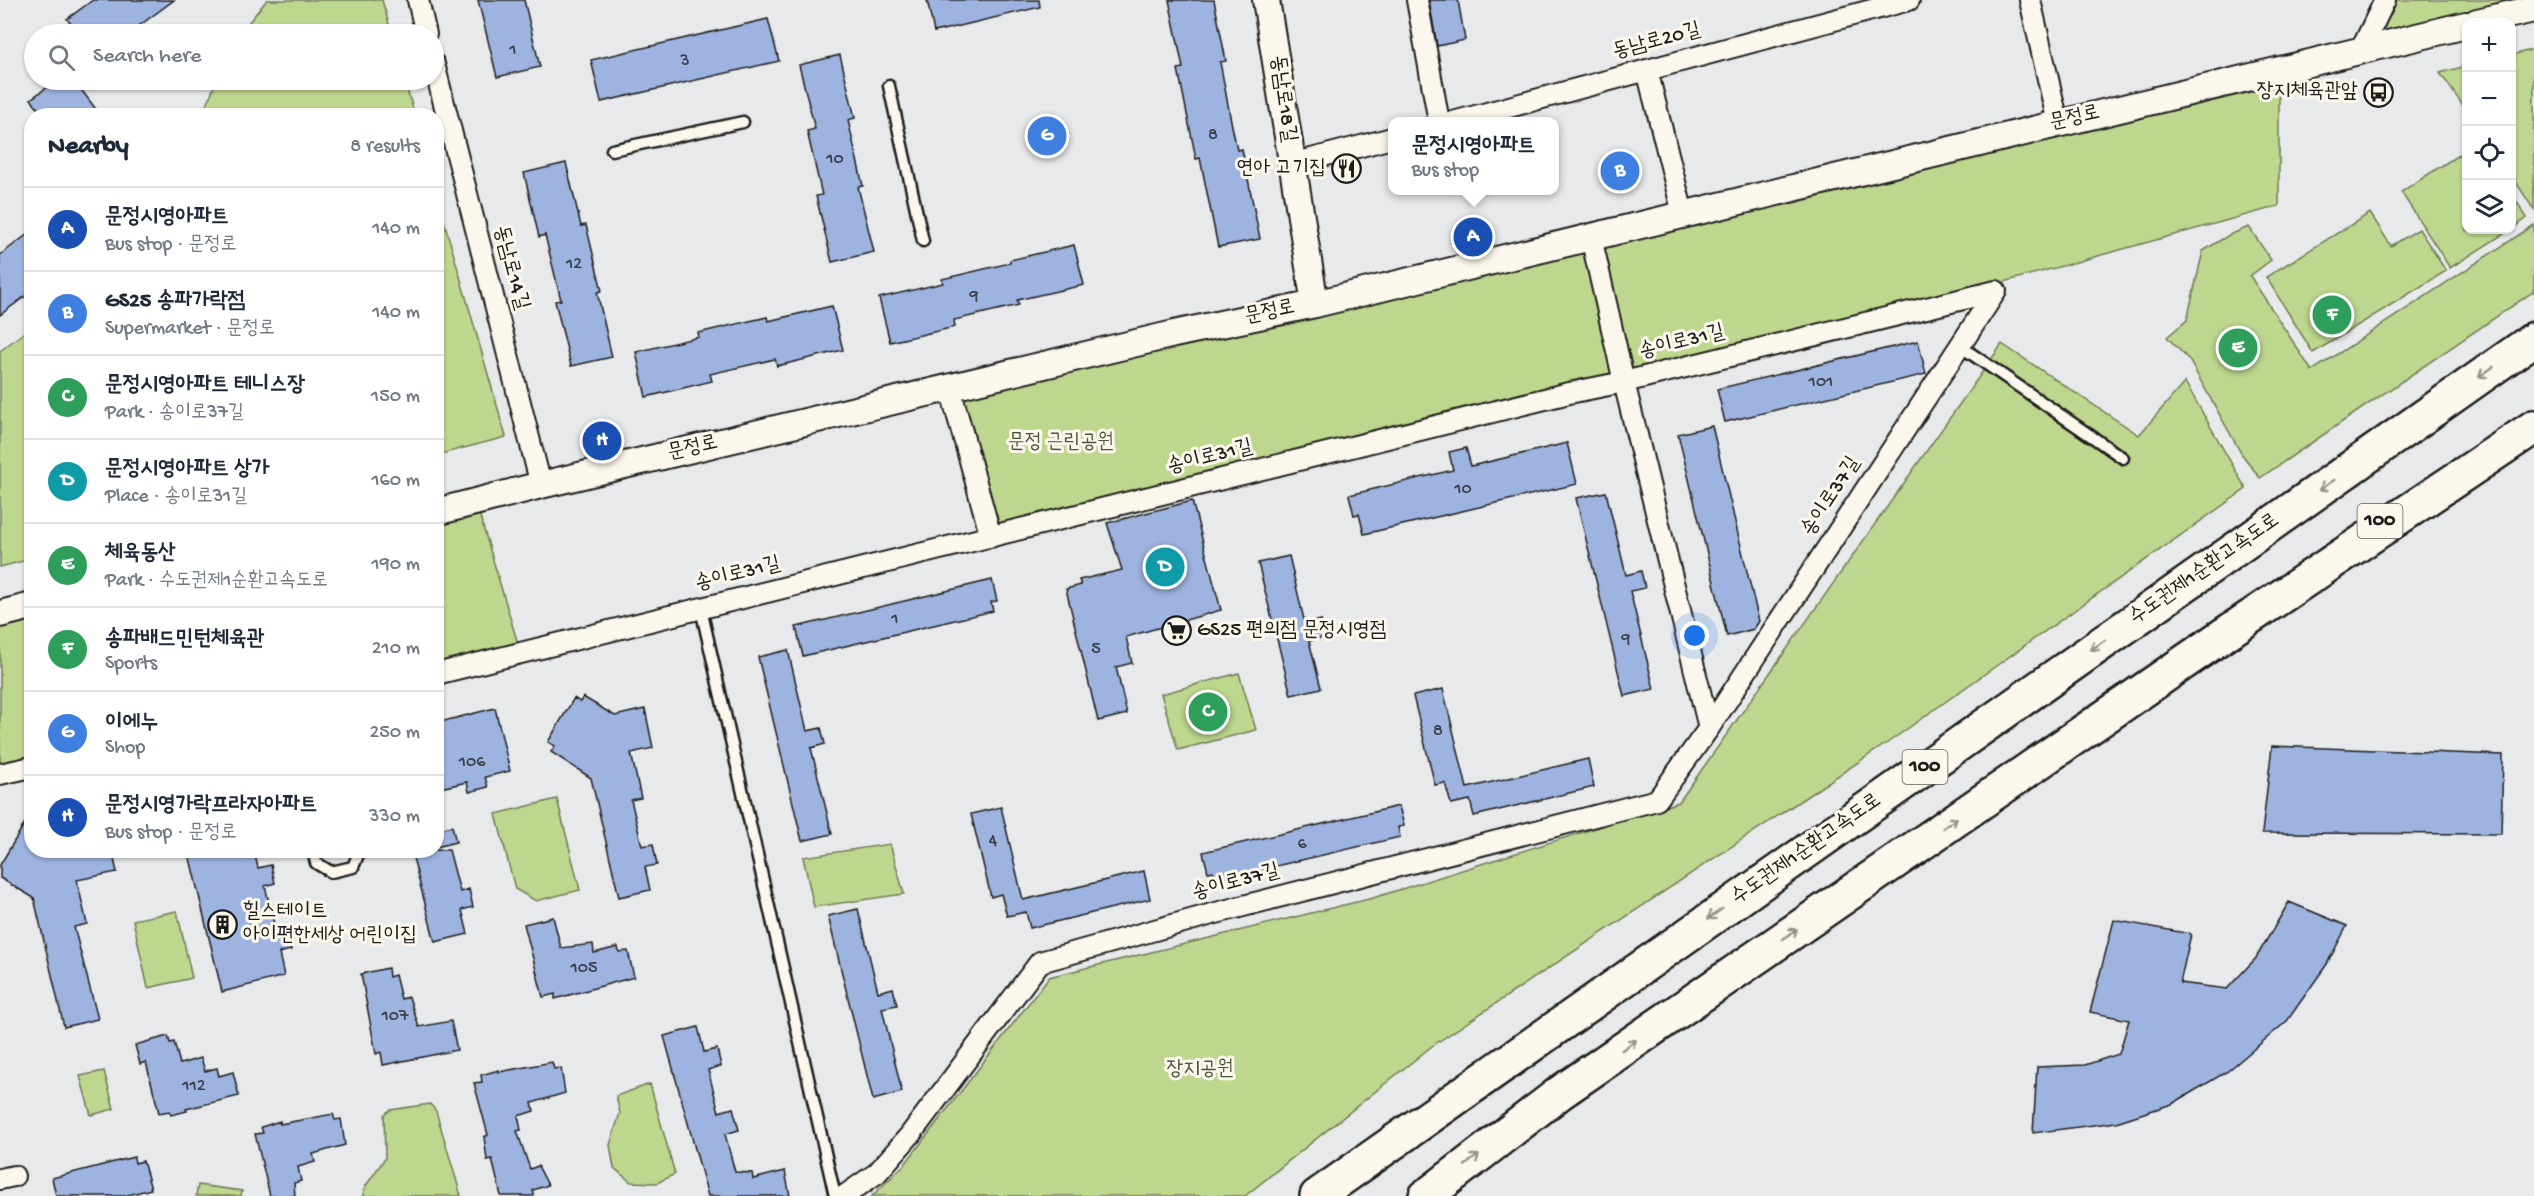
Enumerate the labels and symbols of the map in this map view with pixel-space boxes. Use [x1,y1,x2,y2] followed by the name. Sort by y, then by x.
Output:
[1610,18,1704,66] street label: 동남로20길
[508,40,517,61] house number: 1
[679,51,690,72] house number: 3
[1264,54,1300,144] street label: 동남로18길
[2363,76,2395,108] bus stop icon: 장지체육관앞
[2257,80,2358,105] place label: 장지체육관앞
[2047,101,2103,137] street label: 문정로
[1028,114,1066,158] pin: G
[1208,125,1218,146] house number: 8
[1600,148,1640,194] pin: B
[825,149,844,170] house number: 10
[1331,153,1363,185] restaurant icon: 연아 고기집
[1237,157,1326,182] place label: 연아 고기집
[1454,214,1492,260] pin: A
[487,223,533,313] street label: 동남로14길
[565,254,582,275] house number: 12
[968,286,979,307] house number: 9
[2312,292,2352,338] pin: F
[1243,296,1297,330] street label: 문정로
[1637,319,1727,366] street label: 송이로31길
[2218,326,2258,370] pin: E
[2479,366,2495,379] one-way arrow
[1808,372,1833,393] house number: 101
[582,418,622,464] pin: H
[665,431,721,467] street label: 문정로
[1008,431,1114,456] park label: 문정 근린공원
[1165,434,1255,481] street label: 송이로31길
[1796,452,1867,541] street label: 송이로37길
[1453,479,1472,500] house number: 10
[2319,479,2335,491] one-way arrow
[2358,504,2402,538] road number: 100
[2125,508,2285,631] street label: 수도권제1순환고속도로
[1146,544,1184,590] pin: D
[693,551,783,598] street label: 송이로31길
[890,609,899,630] house number: 1
[1160,615,1192,647] supermarket icon: GS25 편의점 문정시영점
[1197,619,1386,644] place label: GS25 편의점 문정시영점
[1680,621,1709,650] your location
[1620,629,1631,650] house number: 9
[1091,639,1101,660] house number: 5
[2091,639,2107,651] one-way arrow
[1188,690,1228,734] pin: C
[1433,721,1443,742] house number: 8
[1902,750,1948,784] road number: 100
[458,752,486,773] house number: 106
[1727,788,1887,911] street label: 수도권제1순환고속도로
[1942,817,1958,829] one-way arrow
[989,831,998,852] house number: 4
[1297,834,1307,855] house number: 6
[1189,858,1283,907] street label: 송이로37길
[243,900,417,949] place label: 힐스테이트 아이편한세상 어린이집
[206,908,238,940] building icon: 힐스테이트 아이편한세상 어린이집
[1708,908,1724,920] one-way arrow
[1781,928,1798,940] one-way arrow
[570,958,597,979] house number: 105
[381,1006,409,1027] house number: 107
[1621,1039,1637,1051] one-way arrow
[1166,1058,1234,1083] park label: 장지공원
[181,1076,206,1097] house number: 112
[1464,1154,1480,1167] one-way arrow

